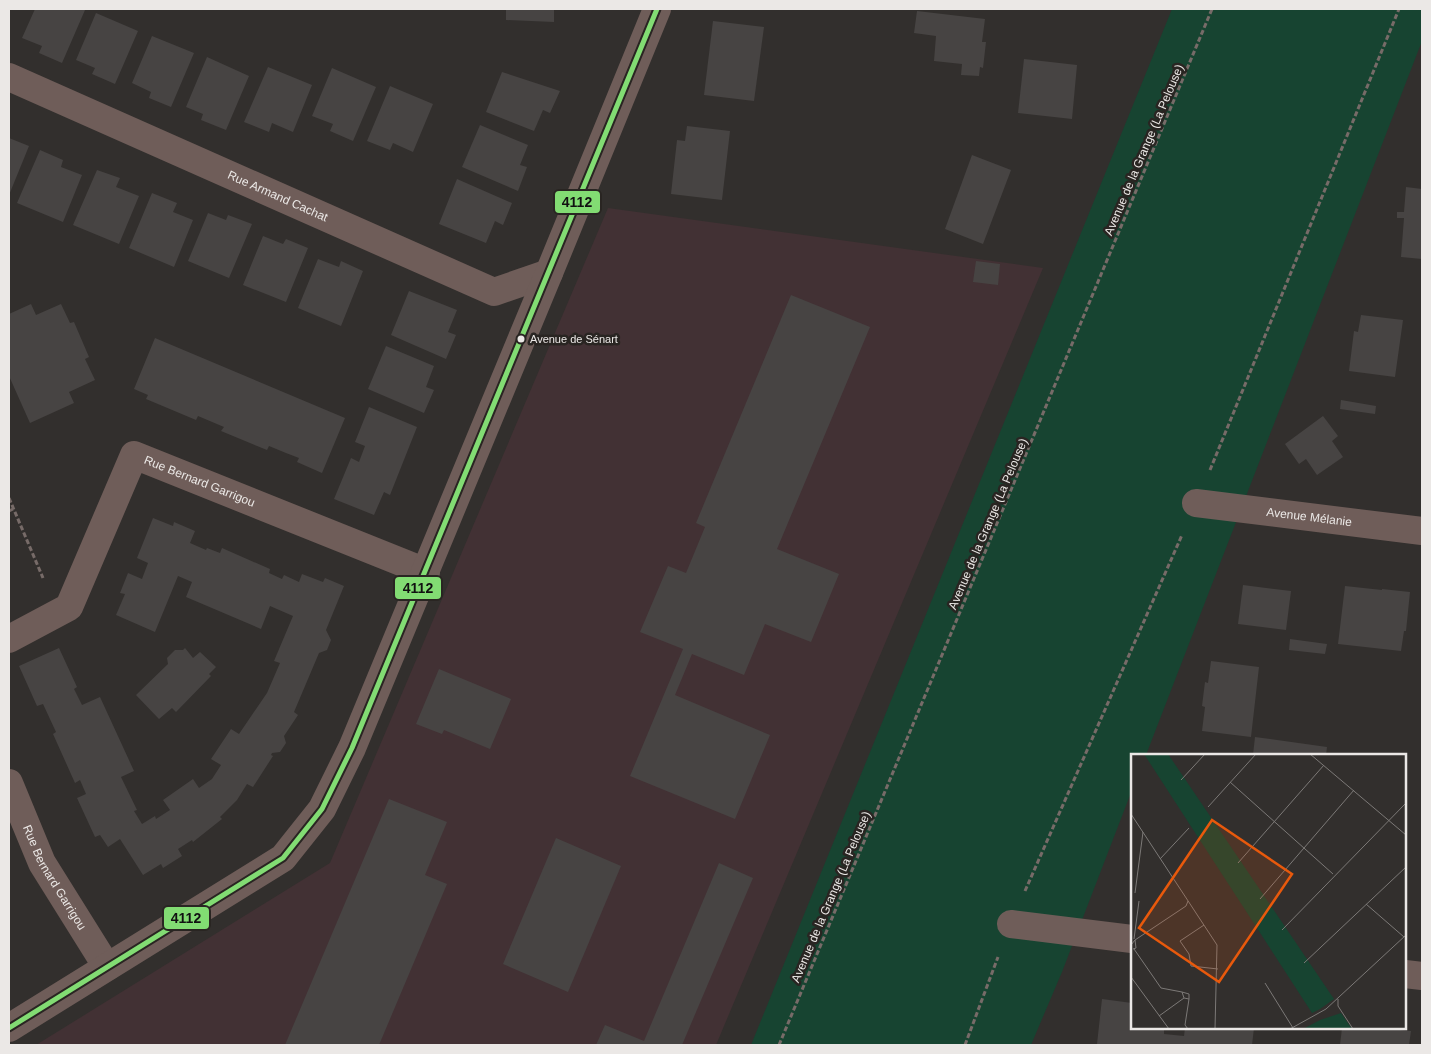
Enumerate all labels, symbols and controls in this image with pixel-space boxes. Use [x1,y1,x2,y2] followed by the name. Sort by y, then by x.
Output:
[1101,62,1187,238] street label: Avenue de la Grange (La Pelouse)
[225,168,331,225] street label: Rue Armand Cachat
[554,190,601,214] line badge: 4112
[562,194,592,210] text: 4112
[530,333,618,345] place label: Avenue de Sénart
[516,334,526,344] marker: Avenue de Sénart
[945,436,1031,612] street label: Avenue de la Grange (La Pelouse)
[142,453,257,510] street label: Rue Bernard Garrigou
[1266,505,1353,529] street label: Avenue Mélanie
[394,576,442,600] line badge: 4112
[403,580,433,596] text: 4112
[1131,754,1406,1029] inset map
[788,809,874,985] street label: Avenue de la Grange (La Pelouse)
[20,823,89,933] street label: Rue Bernard Garrigou
[163,906,210,930] line badge: 4112
[171,910,201,926] text: 4112

